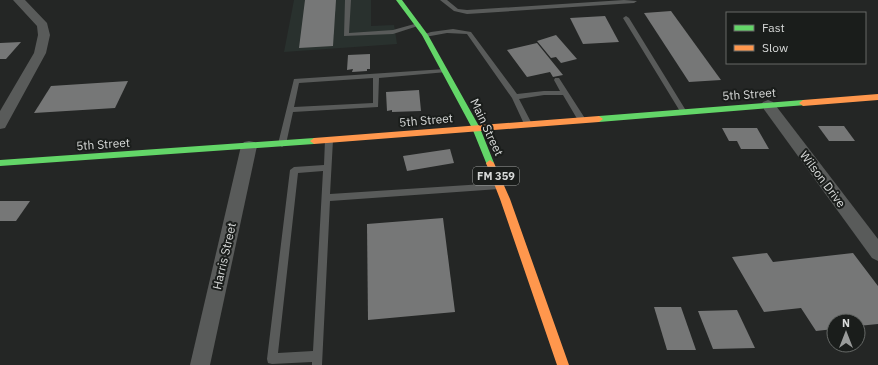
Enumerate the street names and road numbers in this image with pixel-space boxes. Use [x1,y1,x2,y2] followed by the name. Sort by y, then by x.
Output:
[722,85,776,103] street label: 5th Street
[467,96,507,158] street label: Main Street
[398,110,454,130] street label: 5th Street
[76,135,130,153] street label: 5th Street
[797,148,849,211] street label: Wilson Drive
[473,167,519,185] road number: FM 359
[209,221,239,291] street label: Harris Street

